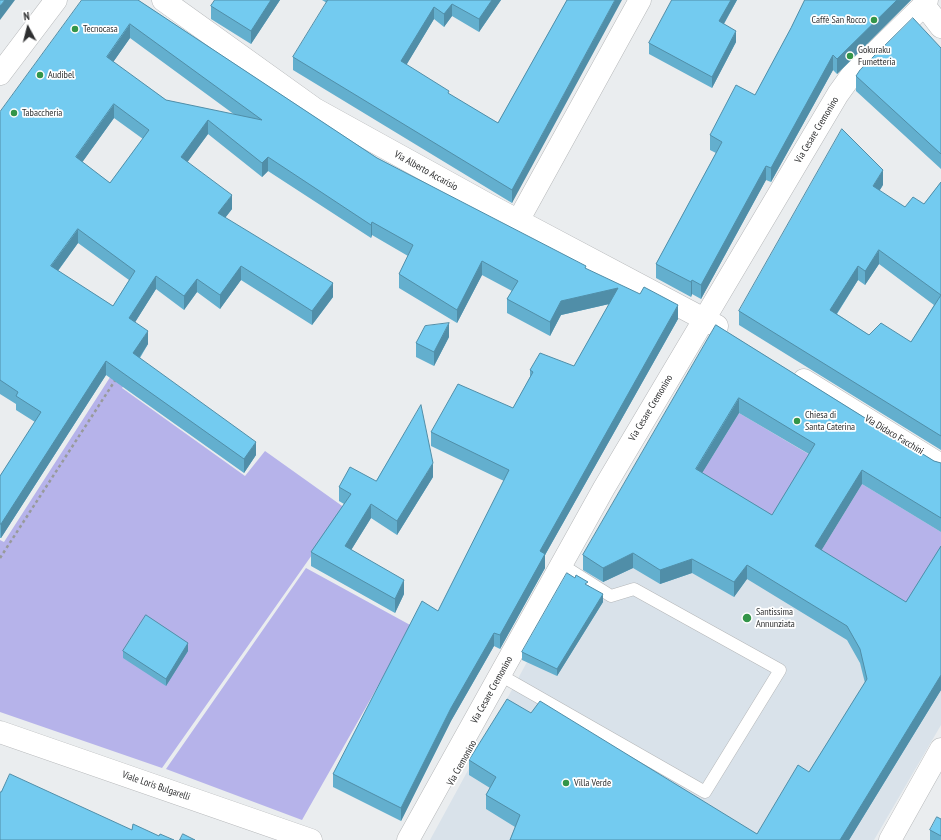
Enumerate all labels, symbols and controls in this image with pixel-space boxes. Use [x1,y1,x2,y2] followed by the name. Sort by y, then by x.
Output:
[8,8,48,48] north arrow
[23,9,30,23] text: N
[812,14,866,26] place label: Caffè San Rocco
[869,15,879,25] marker: Caffè San Rocco
[83,23,118,35] place label: Tecnocasa
[70,24,80,34] marker: Tecnocasa
[858,44,896,68] place label: Gokuraku Fumetteria
[845,51,855,61] marker: Gokuraku Fumetteria
[48,69,74,81] place label: Audibel
[35,70,45,80] marker: Audibel
[793,95,841,165] street label: Via Cesare Cremonino
[22,107,62,119] place label: Tabaccheria
[9,108,19,118] marker: Tabaccheria
[392,149,460,193] street label: Via Alberto Accarisio
[627,373,675,443] street label: Via Cesare Cremonino
[805,409,855,432] place label: Chiesa di Santa Caterina
[862,413,926,457] street label: Via Didaco Facchini
[792,416,802,426] marker: Chiesa di Santa Caterina
[756,606,795,630] place label: Santissima Annunziata
[741,612,753,624] marker: Santissima Annunziata
[469,654,515,726] street label: Via Cesare Cremonino
[445,738,479,788] street label: Via Cremonino
[120,769,192,803] street label: Viale Loris Bulgarelli
[574,777,611,789] place label: Villa Verde
[561,778,571,788] marker: Villa Verde

